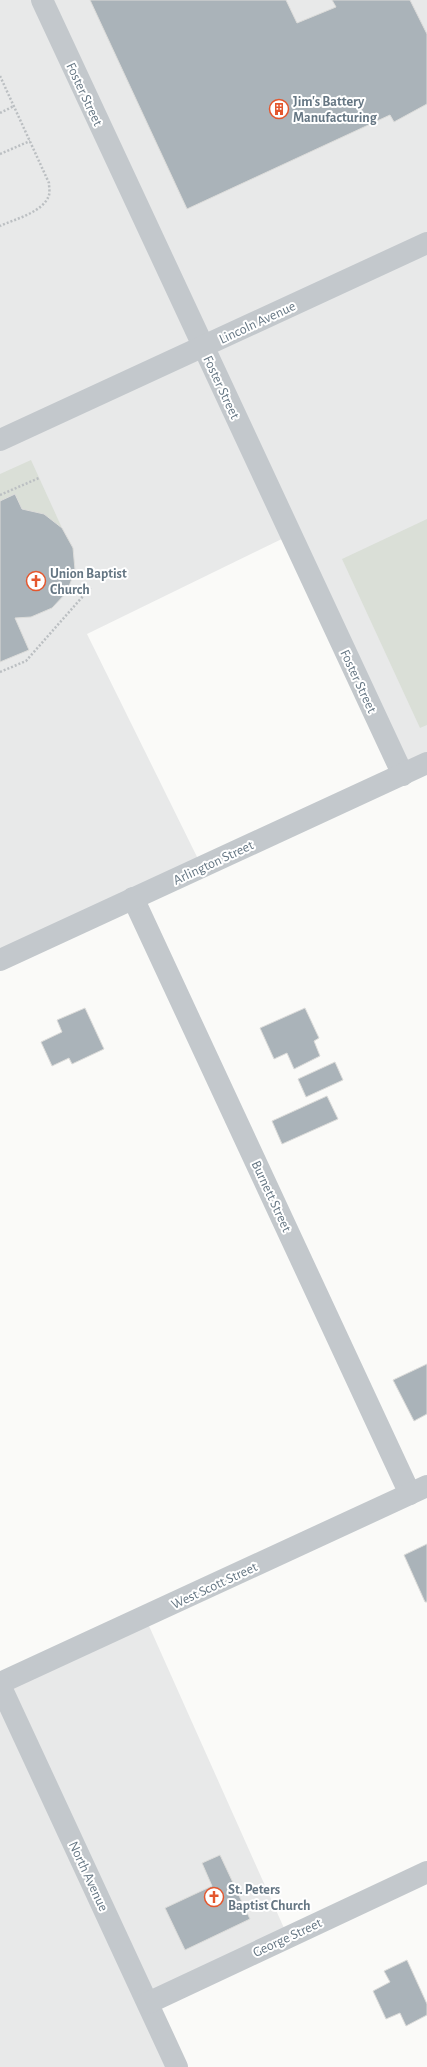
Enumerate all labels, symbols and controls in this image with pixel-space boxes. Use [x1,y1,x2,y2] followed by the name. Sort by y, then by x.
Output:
[63,61,105,129] street label: Foster Street
[293,95,378,125] place label: Jim's Battery Manufacturing
[268,98,290,120] building icon: Jim's Battery Manufacturing
[217,299,298,347] street label: Lincoln Avenue
[200,354,242,422] street label: Foster Street
[50,567,127,597] place label: Union Baptist Church
[25,570,47,592] church icon: Union Baptist Church
[337,648,379,716] street label: Foster Street
[171,838,256,888] street label: Arlington Street
[248,1159,294,1235] street label: Burnett Street
[169,1560,260,1612] street label: West Scott Street
[66,1839,110,1914] street label: North Avenue
[228,1883,310,1913] place label: St. Peters Baptist Church
[203,1886,225,1908] church icon: St. Peters Baptist Church
[251,1916,325,1960] street label: George Street

